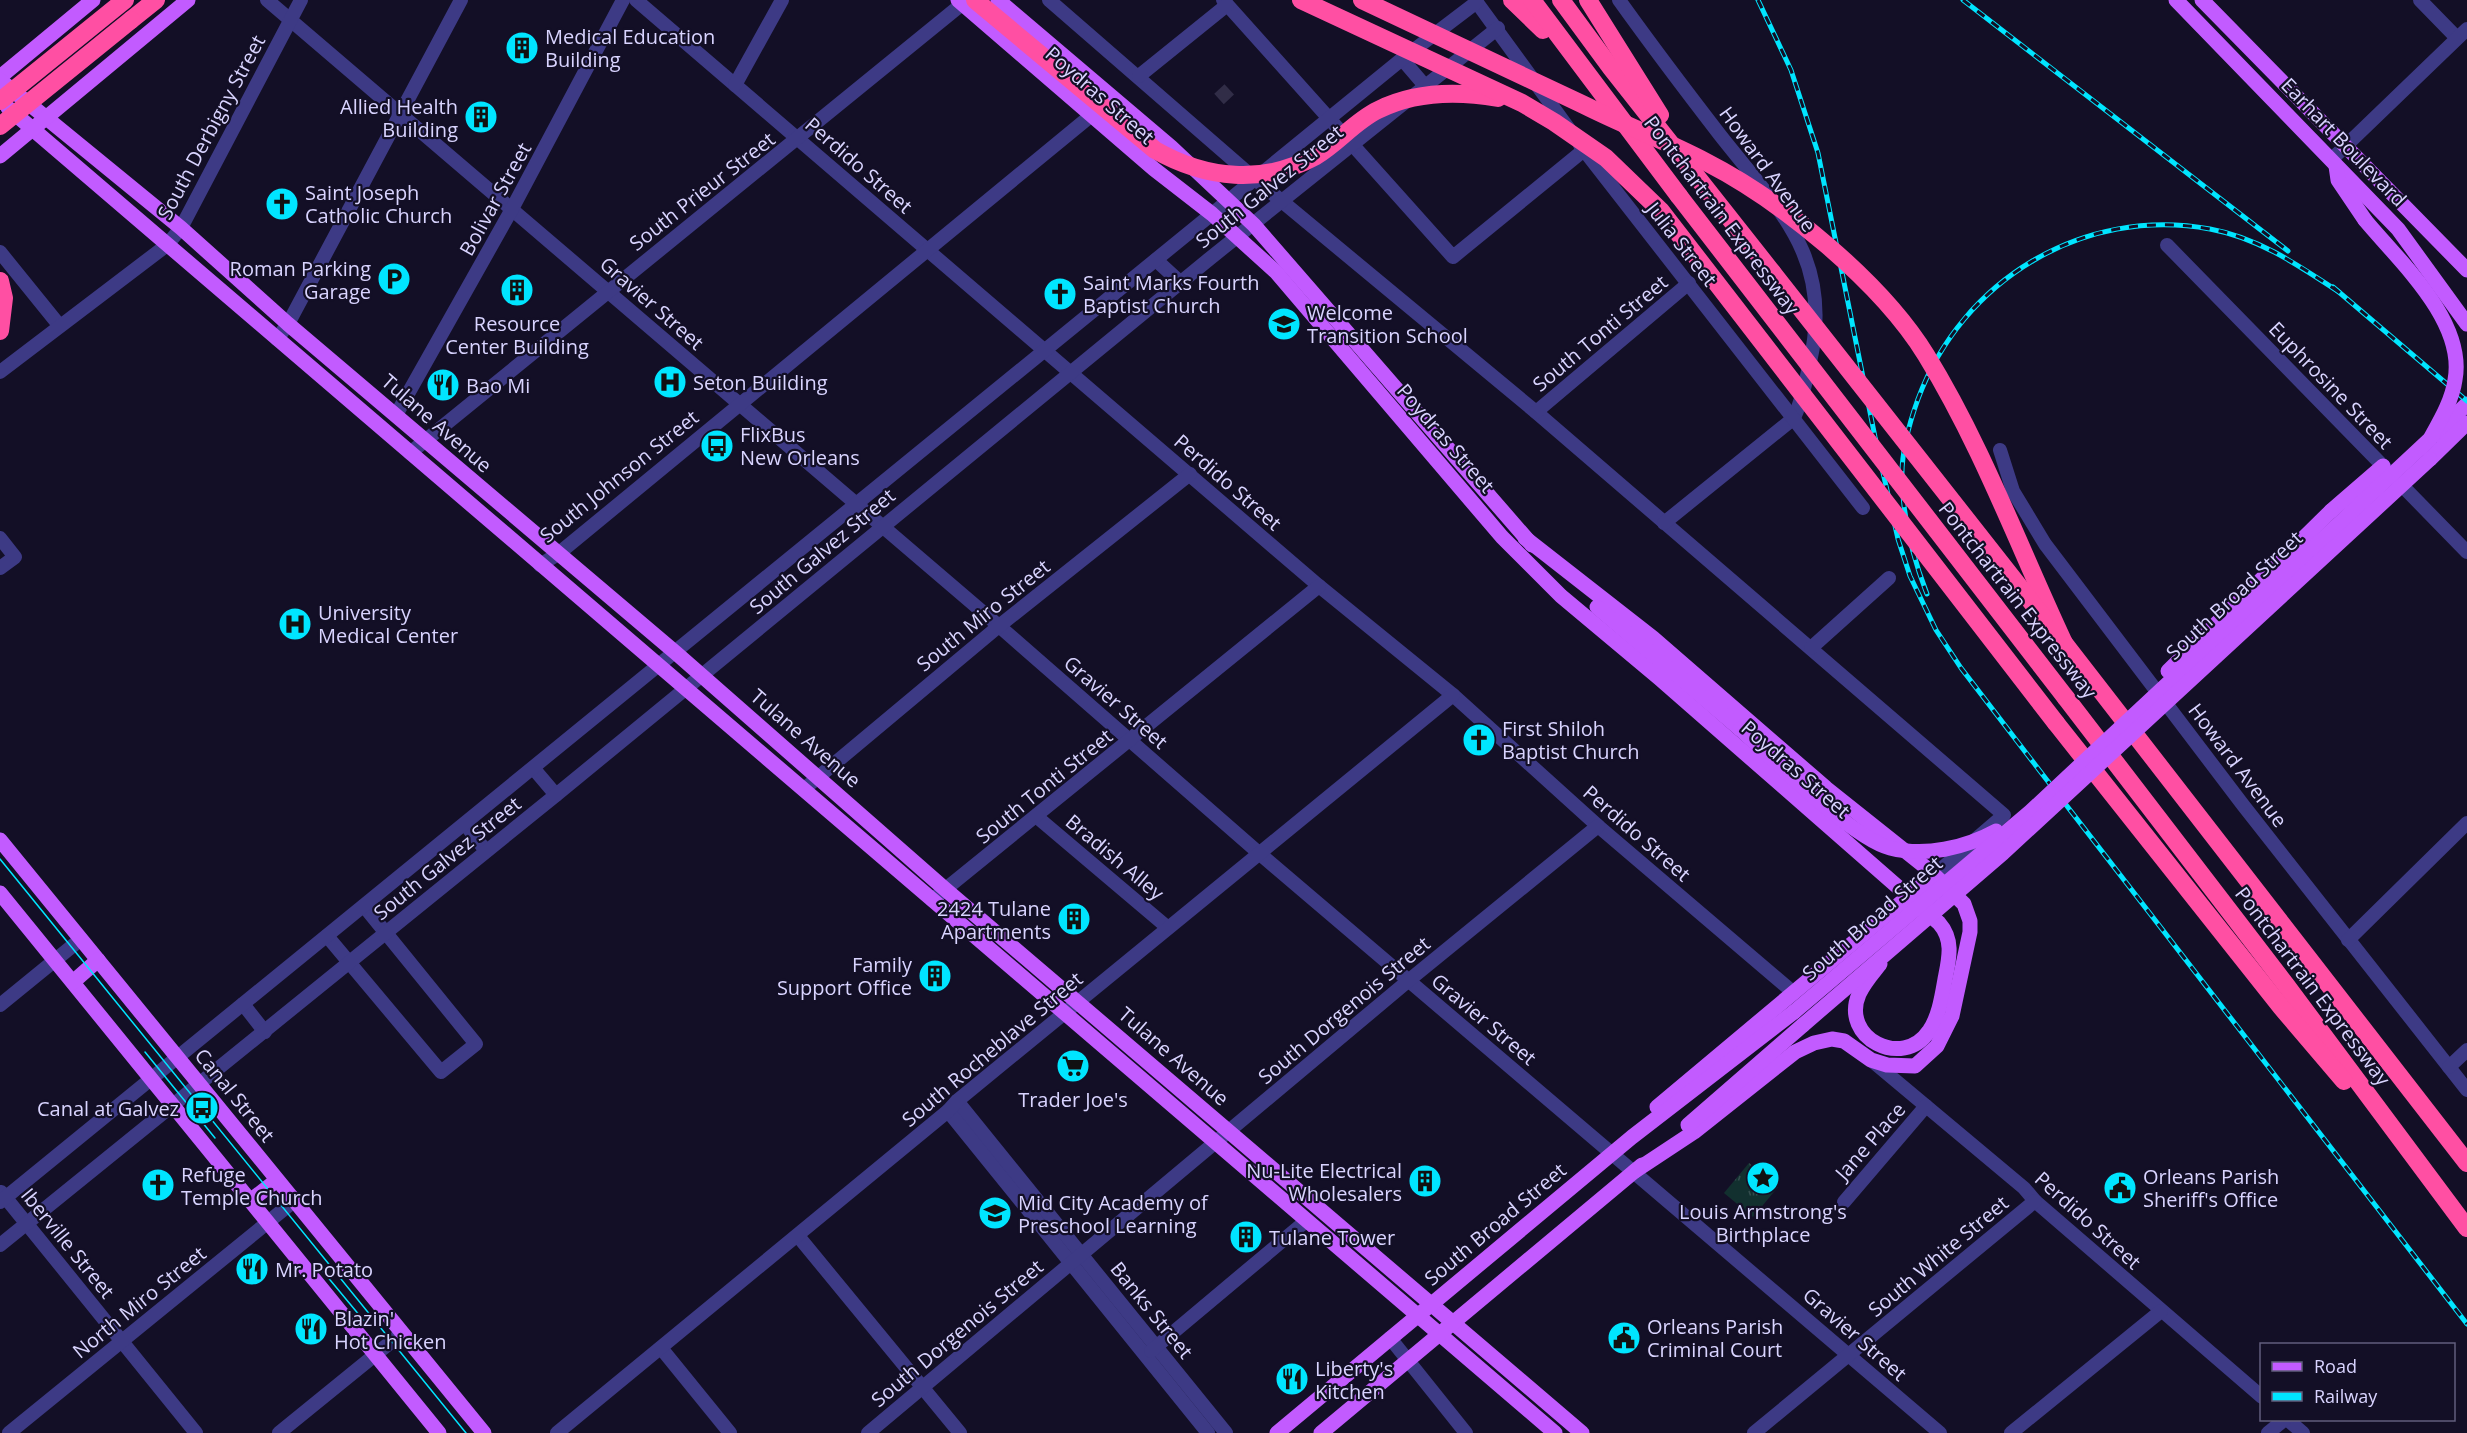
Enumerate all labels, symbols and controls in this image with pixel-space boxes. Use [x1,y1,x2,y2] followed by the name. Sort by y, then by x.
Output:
[545,23,715,73] place label: Medical Education Building
[151,30,271,224] street label: South Derbigny Street
[504,30,540,66] building icon: Medical Education Building
[1040,40,1160,150] street label: Poydras Street
[2275,72,2413,212] street label: Earhart Boulevard
[340,93,458,143] place label: Allied Health Building
[463,99,499,135] building icon: Allied Health Building
[1713,101,1823,237] street label: Howard Avenue
[1638,110,1806,321] street label: Pontchartrain Expressway
[800,111,918,219] street label: Perdido Street
[1190,118,1348,254] street label: South Galvez Street
[624,126,780,256] street label: South Prieur Street
[453,138,537,260] street label: Bolivar Street
[305,179,452,229] place label: Saint Joseph Catholic Church
[264,186,300,222] church icon: Saint Joseph Catholic Church
[1639,195,1723,292] street label: Julia Street
[594,250,710,356] street label: Gravier Street
[230,255,371,305] place label: Roman Parking Garage
[376,261,412,297] parking icon: Roman Parking Garage
[1083,269,1259,319] place label: Saint Marks Fourth Baptist Church
[1527,269,1673,397] street label: South Tonti Street
[499,272,535,308] building icon: Resource Center Building
[1042,276,1078,312] church icon: Saint Marks Fourth Baptist Church
[1307,299,1468,349] place label: Welcome Transition School
[1266,306,1302,342] school or university icon: Welcome Transition School
[445,310,589,360] place label: Resource Center Building
[2263,315,2399,455] street label: Euphrosine Street
[652,364,688,400] hospital icon: Seton Building
[425,367,461,403] restaurant icon: Bao Mi
[376,368,498,478] street label: Tulane Avenue
[693,369,828,396] place label: Seton Building
[466,372,530,399] place label: Bao Mi
[1391,378,1501,498] street label: Poydras Street
[534,404,704,548] street label: South Johnson Street
[740,421,860,471] place label: FlixBus New Orleans
[699,428,735,464] bus stop icon: FlixBus New Orleans
[1169,428,1287,536] street label: Perdido Street
[744,482,900,620] street label: South Galvez Street
[1933,496,2104,705] street label: Pontchartrain Expressway
[2160,525,2308,665] street label: South Broad Street
[911,553,1055,677] street label: South Miro Street
[318,599,458,649] place label: University Medical Center
[277,606,313,642] hospital icon: University Medical Center
[1058,649,1174,755] street label: Gravier Street
[745,683,867,793] street label: Tulane Avenue
[2182,698,2294,832] street label: Howard Avenue
[1736,714,1856,824] street label: Poydras Street
[1502,715,1639,765] place label: First Shiloh Baptist Church
[1461,722,1497,758] church icon: First Shiloh Baptist Church
[970,723,1118,849] street label: South Tonti Street
[1578,779,1696,887] street label: Perdido Street
[368,790,526,926] street label: South Galvez Street
[1060,808,1171,907] street label: Bradish Alley
[1796,850,1948,986] street label: South Broad Street
[2229,881,2397,1092] street label: Pontchartrain Expressway
[937,895,1051,945] place label: 2424 Tulane Apartments
[1056,901,1092,937] building icon: 2424 Tulane Apartments
[1252,930,1436,1090] street label: South Dorgenois Street
[777,951,913,1001] place label: Family Support Office
[917,958,953,994] building icon: Family Support Office
[896,965,1088,1133] street label: South Rocheblave Street
[1426,967,1542,1071] street label: Gravier Street
[1113,1001,1235,1111] street label: Tulane Avenue
[189,1043,281,1147] street label: Canal Street
[1055,1048,1091,1084] supermarket icon: Trader Joe's
[1018,1086,1128,1113] place label: Trader Joe's
[184,1090,220,1126] bus stop icon: Canal at Galvez
[37,1095,179,1122] place label: Canal at Galvez
[1828,1097,1911,1187] street label: Jane Place
[1246,1157,1402,1207] place label: Nu-Lite Electrical Wholesalers
[1418,1157,1572,1291] street label: South Broad Street
[1745,1160,1781,1196] place icon: Louis Armstrong's Birthplace
[181,1161,323,1211] place label: Refuge Temple Church
[1407,1163,1443,1199] building icon: Nu-Lite Electrical Wholesalers
[2143,1163,2279,1213] place label: Orleans Parish Sheriff's Office
[2029,1165,2147,1275] street label: Perdido Street
[140,1167,176,1203] church icon: Refuge Temple Church
[2102,1170,2138,1206] public building icon: Orleans Parish Sheriff's Office
[15,1182,121,1304] street label: Iberville Street
[1018,1189,1209,1239] place label: Mid City Academy of Preschool Learning
[1862,1189,2014,1323] street label: South White Street
[977,1195,1013,1231] school or university icon: Mid City Academy of Preschool Learning
[1679,1198,1847,1248] place label: Louis Armstrong's Birthplace
[1228,1219,1264,1255] building icon: Tulane Tower
[1269,1224,1395,1251] place label: Tulane Tower
[67,1240,211,1364] street label: North Miro Street
[234,1251,270,1287] restaurant icon: Mr. Potato
[865,1253,1049,1413] street label: South Dorgenois Street
[275,1256,373,1283] place label: Mr. Potato
[1105,1256,1199,1364] street label: Banks Street
[1797,1281,1913,1387] street label: Gravier Street
[334,1305,447,1355] place label: Blazin' Hot Chicken
[293,1311,329,1347] restaurant icon: Blazin' Hot Chicken
[1647,1313,1783,1363] place label: Orleans Parish Criminal Court
[1606,1320,1642,1356] public building icon: Orleans Parish Criminal Court
[2260,1343,2455,1421] legend
[2314,1354,2357,1378] text: Road
[1315,1355,1393,1405] place label: Liberty's Kitchen
[1274,1361,1310,1397] restaurant icon: Liberty's Kitchen
[2314,1384,2378,1408] text: Railway

